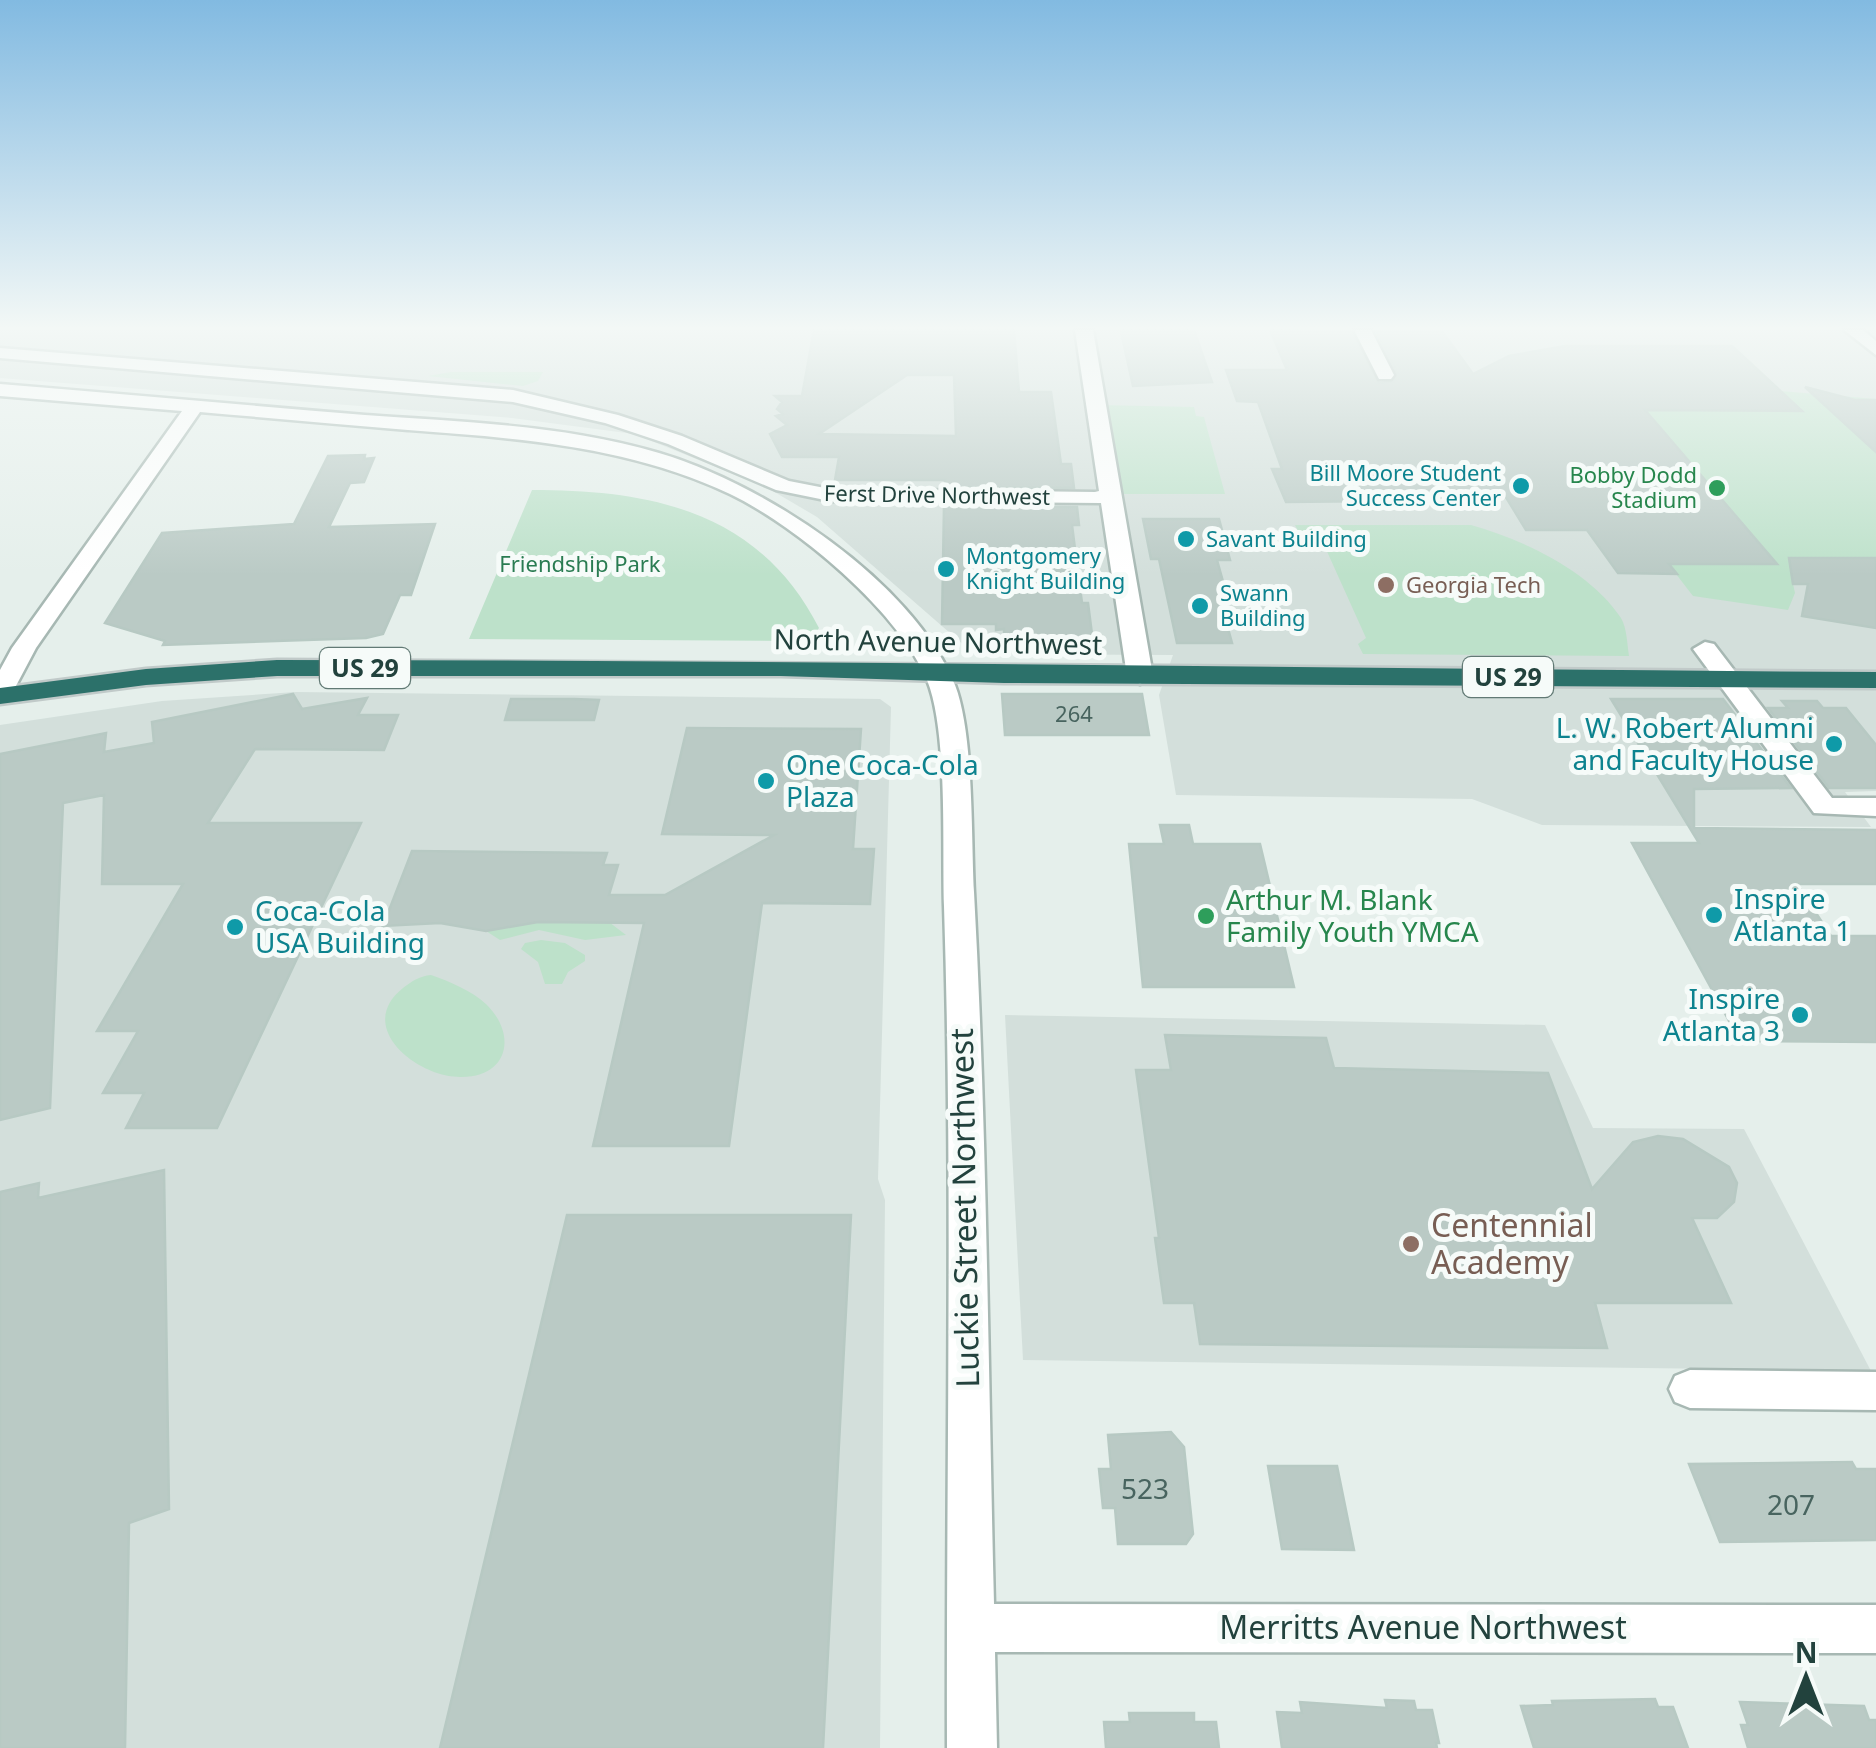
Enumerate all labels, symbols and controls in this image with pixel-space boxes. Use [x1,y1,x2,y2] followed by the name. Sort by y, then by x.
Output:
[1310,457,1501,512] place label: Bill Moore Student Success Center
[1569,459,1697,514] place label: Bobby Dodd Stadium
[1510,475,1532,497] marker: Bill Moore Student Success Center
[824,477,1050,511] street label: Ferst Drive Northwest
[1706,477,1728,499] marker: Bobby Dodd Stadium
[1206,523,1367,553] place label: Savant Building
[1175,528,1197,550] marker: Savant Building
[966,540,1125,595] place label: Montgomery Knight Building
[499,548,661,578] park label: Friendship Park
[935,558,957,580] marker: Montgomery Knight Building
[1406,569,1541,599] place label: Georgia Tech
[1375,574,1397,596] marker: Georgia Tech
[1220,577,1306,632] place label: Swann Building
[1189,595,1211,617] marker: Swann Building
[773,619,1103,663] street label: North Avenue Northwest
[320,648,410,688] road number: US 29
[1463,657,1553,697] road number: US 29
[1055,698,1093,728] house number: 264
[1556,708,1814,778] place label: L. W. Robert Alumni and Faculty House
[1823,733,1845,755] marker: L. W. Robert Alumni and Faculty House
[786,745,979,815] place label: One Coca-Cola Plaza
[755,770,777,792] marker: One Coca-Cola Plaza
[1734,879,1851,949] place label: Inspire Atlanta 1
[1226,880,1479,950] place label: Arthur M. Blank Family Youth YMCA
[255,891,425,961] place label: Coca-Cola USA Building
[1703,904,1725,926] marker: Inspire Atlanta 1
[1195,905,1217,927] marker: Arthur M. Blank Family Youth YMCA
[224,916,246,938] marker: Coca-Cola USA Building
[1663,979,1780,1049] place label: Inspire Atlanta 3
[1789,1004,1811,1026] marker: Inspire Atlanta 3
[939,1028,988,1388] street label: Luckie Street Northwest
[1431,1203,1593,1283] place label: Centennial Academy
[1400,1233,1422,1255] marker: Centennial Academy
[1121,1469,1169,1507] house number: 523
[1767,1485,1815,1523] house number: 207
[1219,1605,1627,1648] street label: Merritts Avenue Northwest
[1756,1628,1856,1728] north arrow
[1795,1633,1817,1671] text: N

